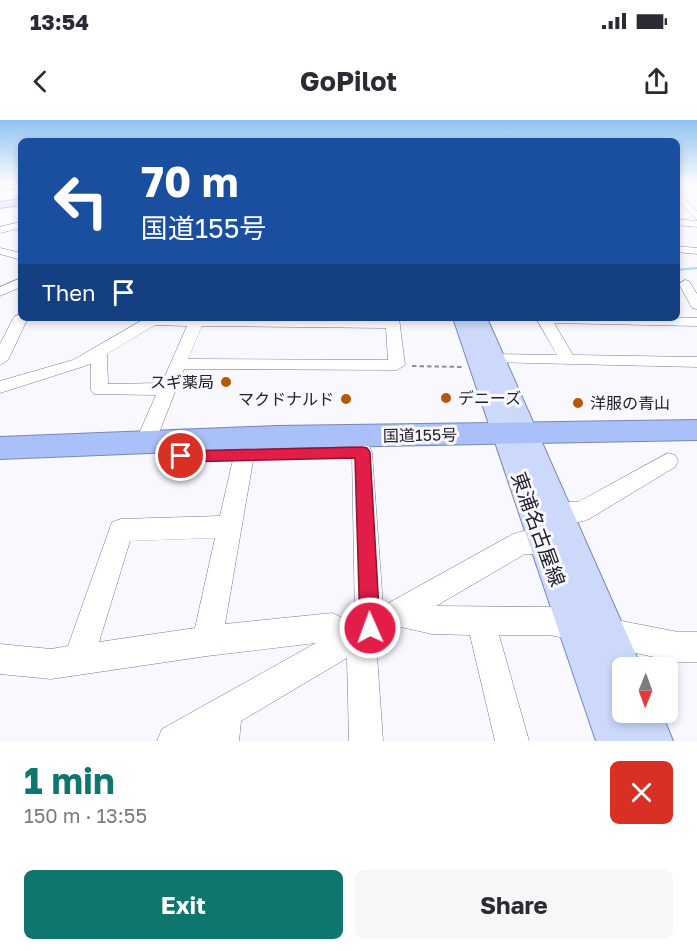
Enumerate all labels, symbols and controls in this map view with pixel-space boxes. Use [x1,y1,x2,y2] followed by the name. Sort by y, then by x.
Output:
[30,8,89,35] text: 13:54
[24,65,57,98] icon: back
[300,65,397,97] text: GoPilot
[640,65,673,98] icon: share
[141,156,238,206] text: 70 m
[42,162,120,240] icon: left
[141,212,266,244] text: 国道155号
[107,276,140,309] icon: arrive
[42,279,95,306] text: Then
[150,372,214,392] place label: スギ薬局
[219,375,233,389] marker: スギ薬局
[458,388,521,408] place label: デニーズ
[238,389,334,409] place label: マクドナルド
[439,391,453,405] marker: デニーズ
[339,392,353,406] marker: マクドナルド
[590,393,670,413] place label: 洋服の青山
[571,396,585,410] marker: 洋服の青山
[383,424,457,446] street label: 国道155号
[155,430,206,481] pin
[164,439,197,472] icon: arrive
[507,469,571,589] street label: 東浦名古屋線
[338,596,402,660] position arrow
[612,657,678,723] north arrow
[612,657,678,723] map controls
[24,759,115,802] text: 1 min
[610,761,673,824] button: close
[24,803,147,827] text: 150 m · 13:55
[24,870,343,939] button: Exit
[355,870,673,939] button: Share

